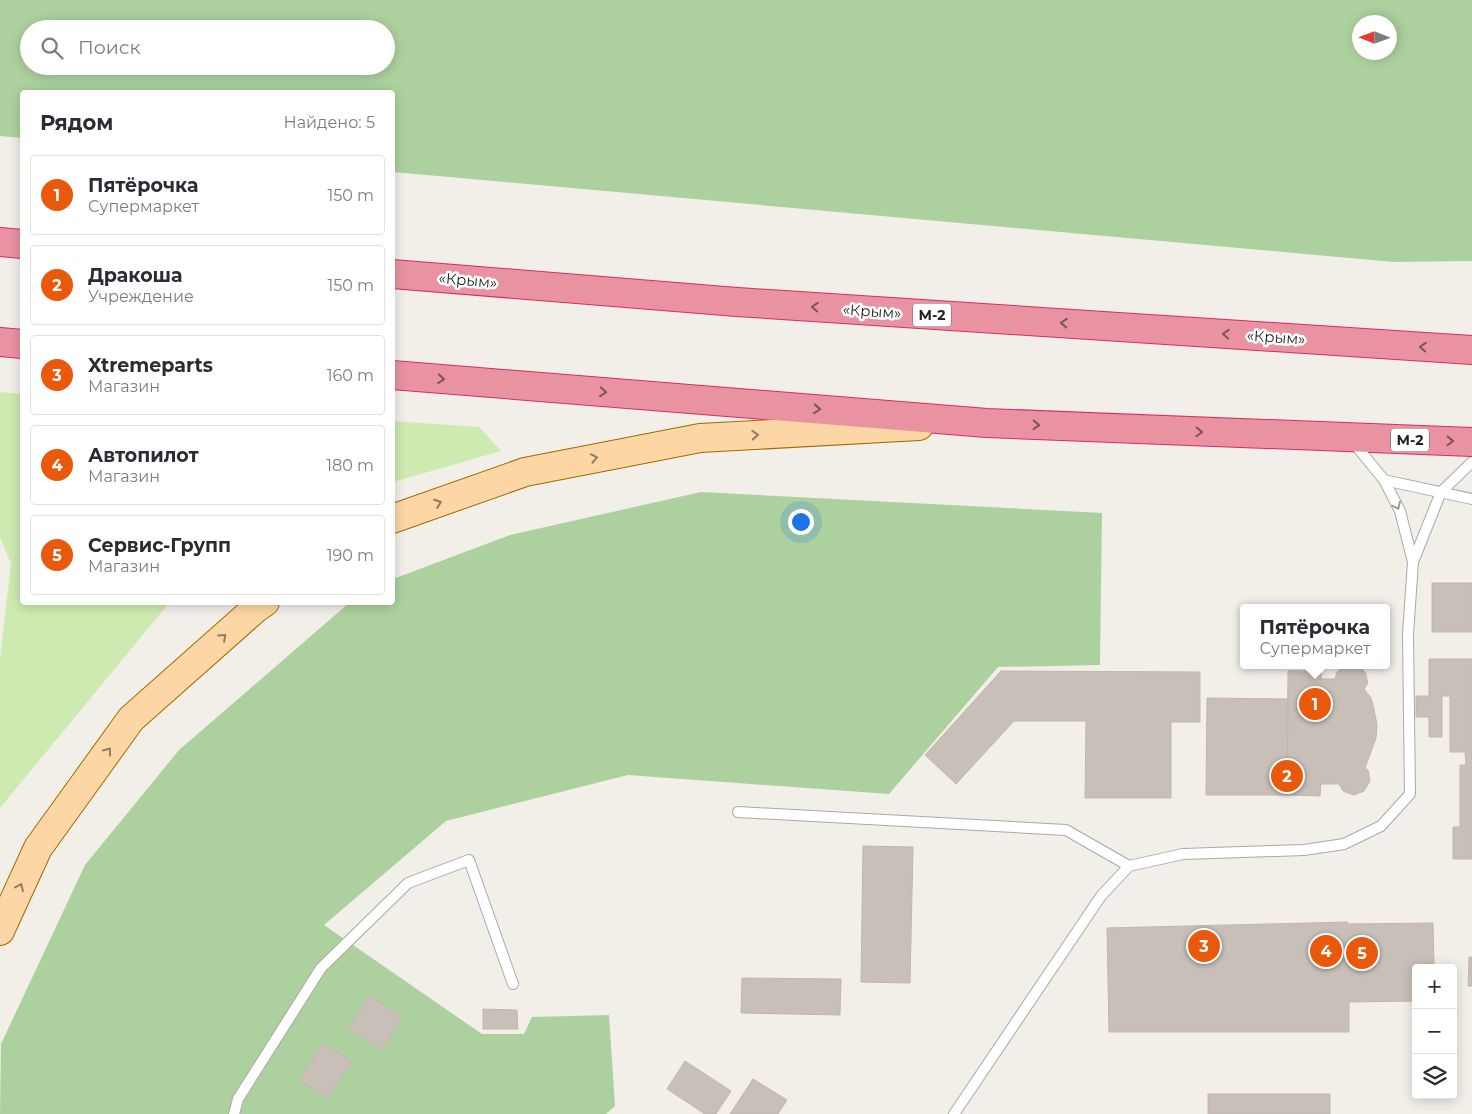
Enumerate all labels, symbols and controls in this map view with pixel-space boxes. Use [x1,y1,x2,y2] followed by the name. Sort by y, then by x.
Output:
[1352,15,1397,60] north arrow
[20,20,395,75] search box
[38,34,66,62] icon: search
[78,36,141,59] text: Поиск
[40,110,113,135] text: Рядом
[284,113,375,132] text: Найдено: 5
[88,174,198,197] text: Пятёрочка
[54,186,60,205] text: 1
[327,186,374,205] text: 150 m
[88,197,199,216] text: Супермаркет
[88,264,183,287] text: Дракоша
[438,268,498,292] street label: «Крым»
[52,276,62,295] text: 2
[327,276,374,295] text: 150 m
[88,287,194,306] text: Учреждение
[842,299,902,323] street label: «Крым»
[810,302,818,313] one-way arrow
[913,304,951,326] road number: М-2
[1060,318,1068,329] one-way arrow
[1246,325,1306,349] street label: «Крым»
[1222,329,1230,340] one-way arrow
[1419,342,1427,353] one-way arrow
[88,354,213,377] text: Xtremeparts
[52,366,62,385] text: 3
[327,366,374,385] text: 160 m
[437,374,445,385] one-way arrow
[88,377,160,396] text: Магазин
[599,387,607,398] one-way arrow
[814,404,822,415] one-way arrow
[1032,420,1040,430] one-way arrow
[1195,426,1203,437] one-way arrow
[1391,428,1429,452] road number: М-2
[751,429,759,440] one-way arrow
[1446,436,1454,447] one-way arrow
[88,444,199,467] text: Автопилот
[590,454,599,464] one-way arrow
[51,456,63,475] text: 4
[326,456,374,475] text: 180 m
[88,467,160,486] text: Магазин
[434,499,442,509] one-way arrow
[1391,500,1401,509] one-way arrow
[788,509,814,535] your location
[88,534,231,557] text: Сервис-Групп
[52,546,62,565] text: 5
[327,546,374,565] text: 190 m
[88,557,160,576] text: Магазин
[1240,604,1390,669] popup
[1259,616,1370,639] text: Пятёрочка
[218,634,227,643] one-way arrow
[1259,639,1371,658] text: Супермаркет
[1299,685,1331,723] pin: 1
[102,747,111,757] one-way arrow
[1271,757,1303,795] pin: 2
[14,883,25,892] one-way arrow
[1188,927,1220,965] pin: 3
[1310,932,1342,970] pin: 4
[1346,934,1378,972] pin: 5
[1412,964,1457,1099] map controls
[1412,964,1457,1009] button: +
[1412,1009,1457,1054] button: −
[1412,1054,1457,1099] button: layers

